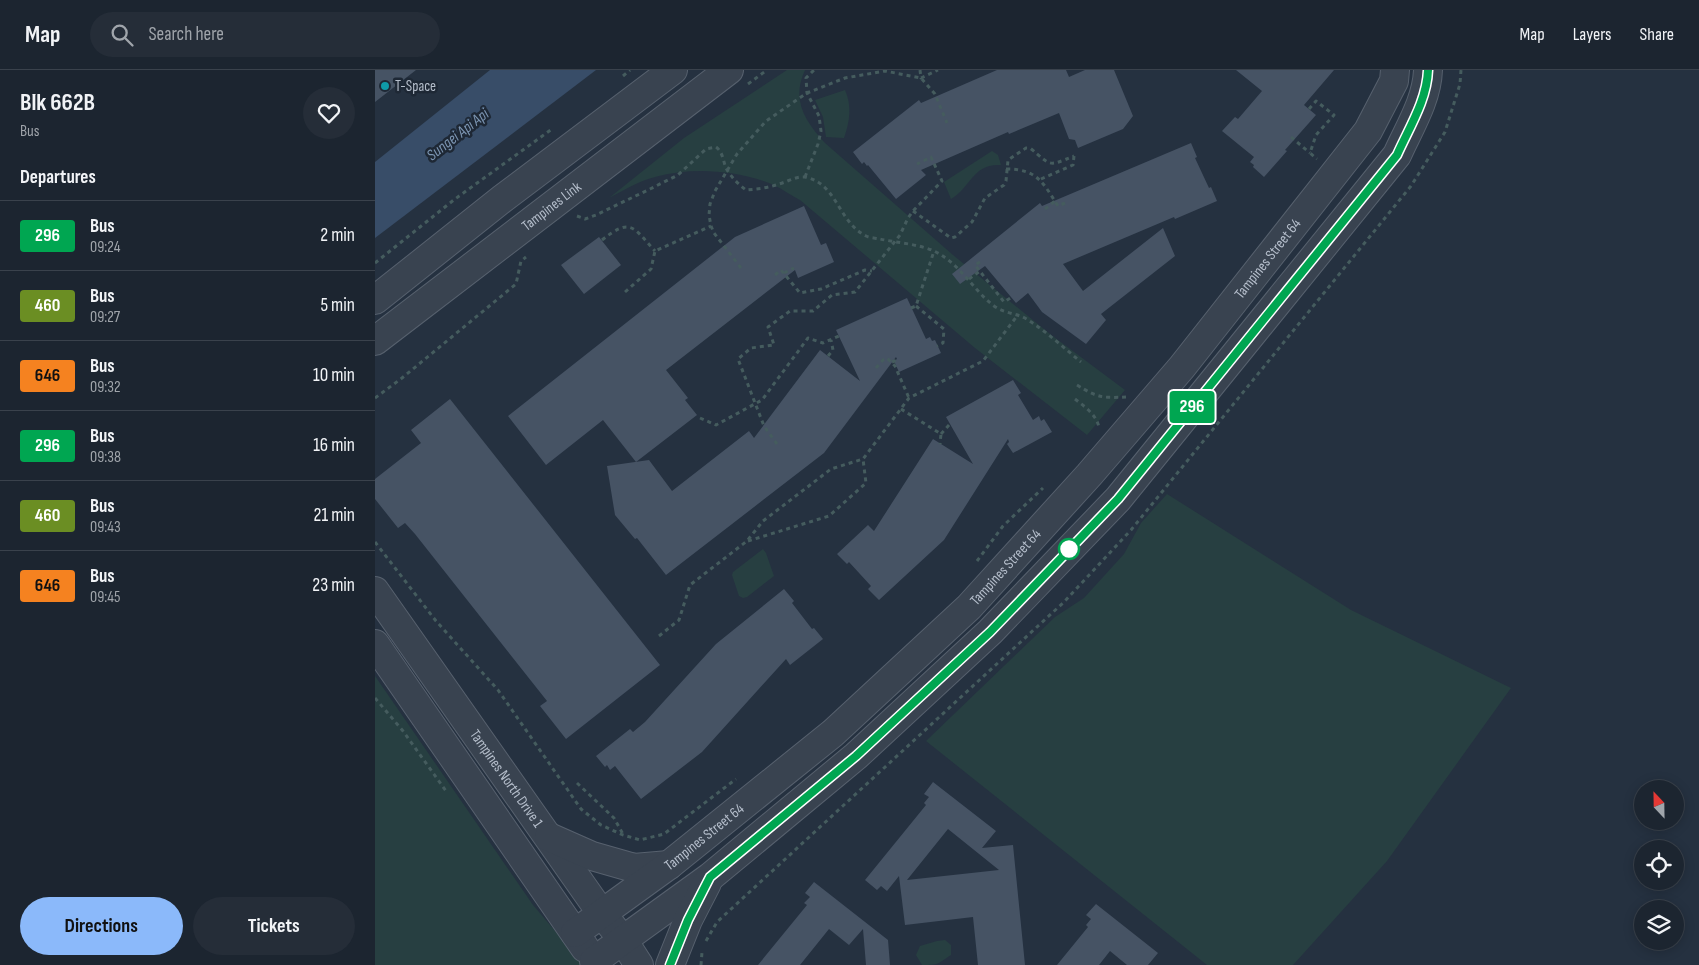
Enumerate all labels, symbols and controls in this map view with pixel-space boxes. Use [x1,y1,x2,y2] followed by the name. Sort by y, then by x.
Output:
[90,12,440,57] search box
[25,20,60,49] text: Map
[108,21,136,49] icon: search
[148,23,224,46] text: Search here
[1520,24,1545,45] text: Map
[1573,24,1612,45] text: Layers
[1640,24,1674,45] text: Share
[395,77,436,96] place label: T-Space
[379,80,391,92] marker: T-Space
[303,87,355,139] button: heart
[20,88,95,117] text: Blk 662B
[423,104,494,165] water label: Sungei Api Api
[20,122,40,141] text: Bus
[20,166,96,189] text: Departures
[518,177,585,235] street label: Tampines Link
[90,215,115,238] text: Bus
[1230,215,1305,302] street label: Tampines Street 64
[320,224,355,247] text: 2 min
[35,225,60,246] text: 296
[90,238,120,257] text: 09:24
[90,285,115,308] text: Bus
[320,294,355,317] text: 5 min
[35,295,60,316] text: 460
[90,308,120,327] text: 09:27
[90,355,115,378] text: Bus
[313,364,355,387] text: 10 min
[35,365,60,386] text: 646
[90,378,121,397] text: 09:32
[1163,391,1221,423] line badge: 296
[1180,396,1204,417] text: 296
[90,425,115,448] text: Bus
[313,434,355,457] text: 16 min
[35,435,60,456] text: 296
[90,448,121,467] text: 09:38
[90,495,115,518] text: Bus
[314,504,355,527] text: 21 min
[35,505,60,526] text: 460
[90,518,121,537] text: 09:43
[966,525,1045,609] street label: Tampines Street 64
[1058,538,1080,560] unlabelled marker
[90,565,115,588] text: Bus
[312,574,355,597] text: 23 min
[35,575,60,596] text: 646
[90,588,120,607] text: 09:45
[466,726,548,832] street label: Tampines North Drive 1
[1634,780,1684,830] north arrow
[1634,780,1684,950] map controls
[661,799,748,875] street label: Tampines Street 64
[1634,840,1684,890] button: locate
[20,897,183,955] button: Directions
[193,897,355,955] button: Tickets
[1634,900,1684,950] button: layers

